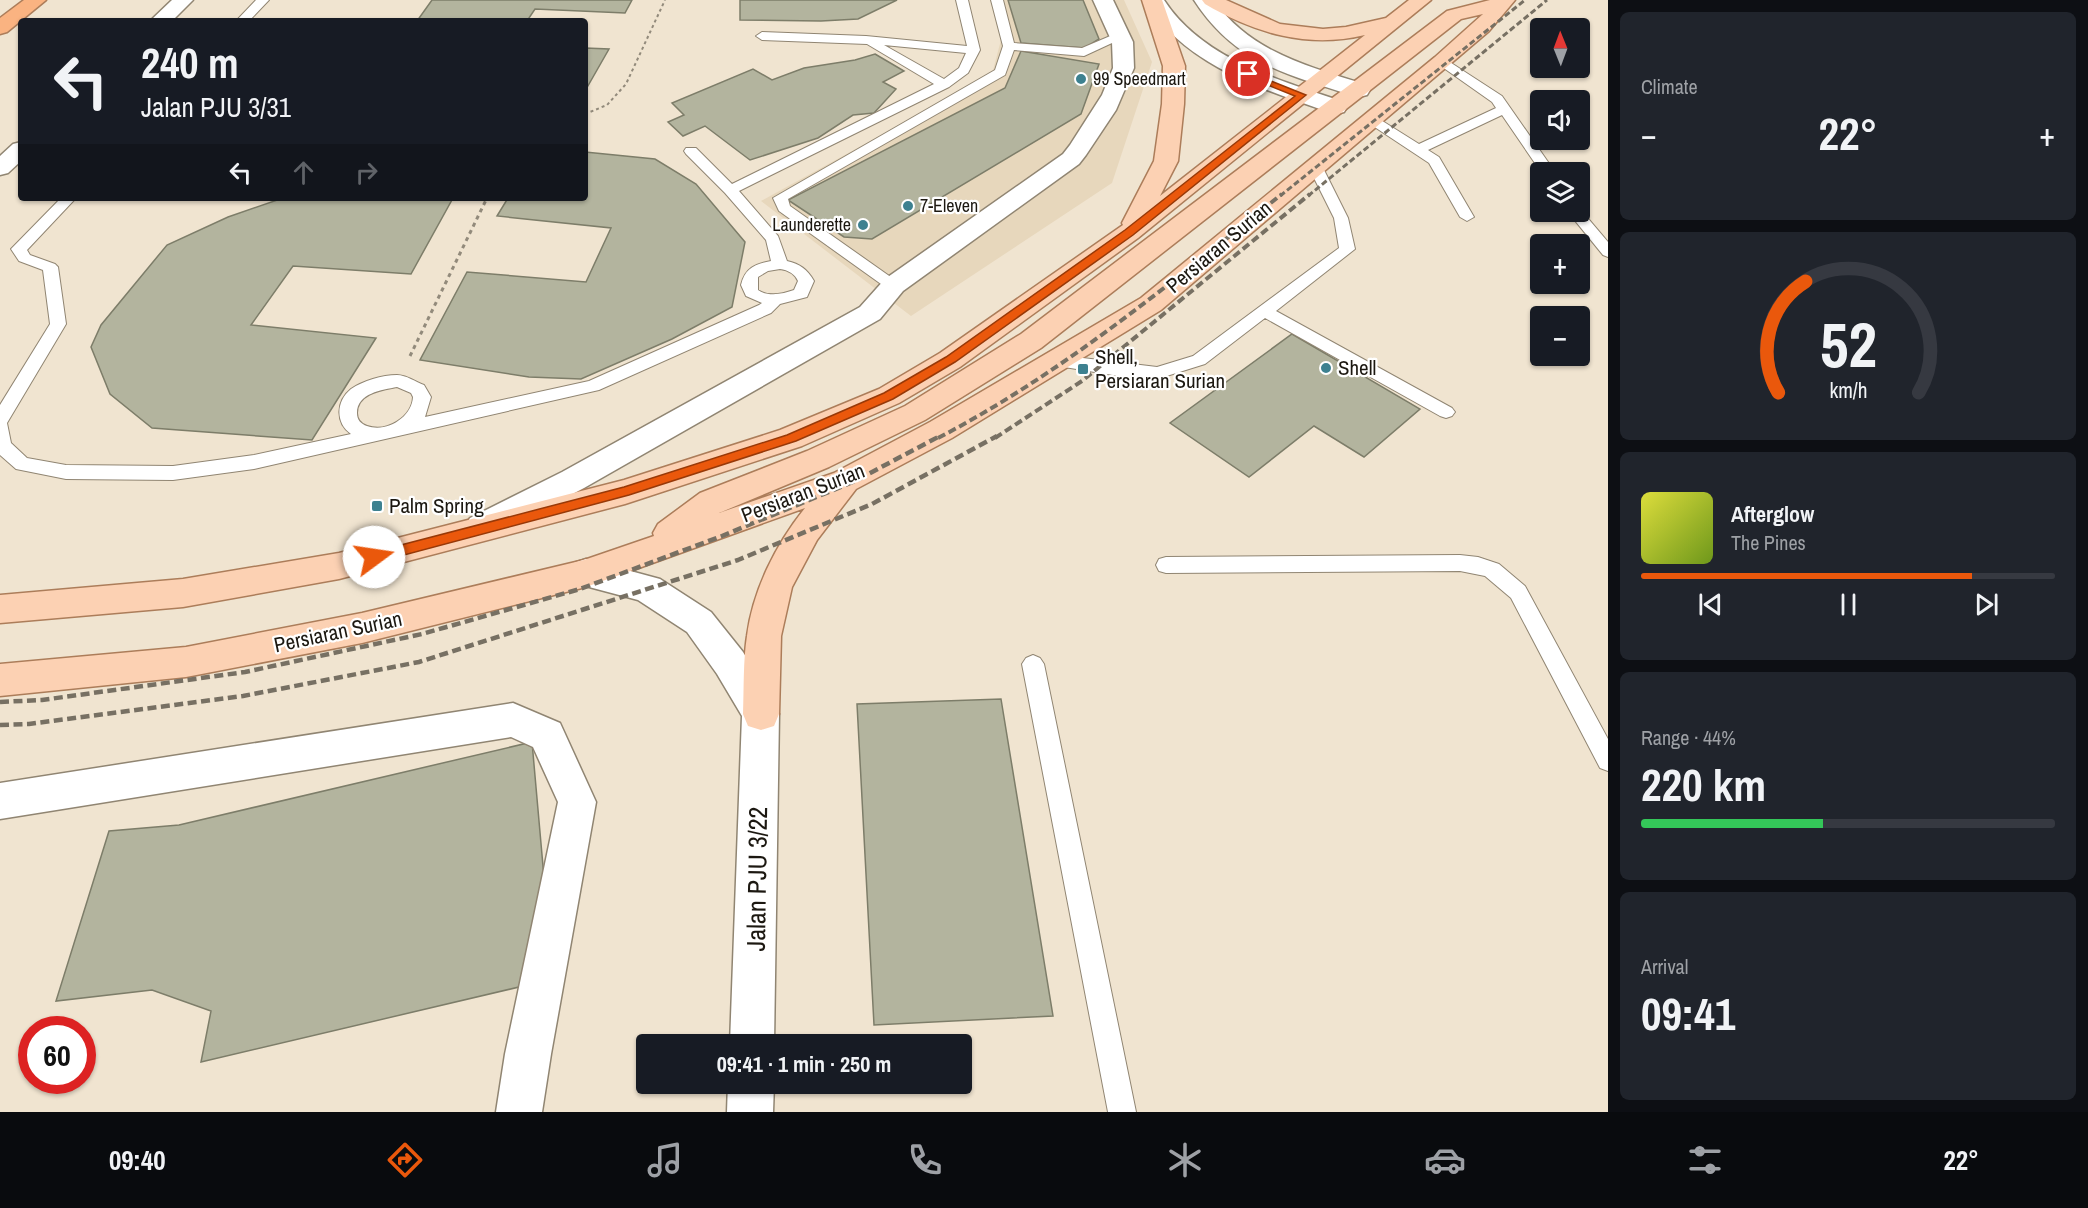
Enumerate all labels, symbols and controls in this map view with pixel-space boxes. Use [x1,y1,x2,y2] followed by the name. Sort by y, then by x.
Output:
[1530,18,1590,78] north arrow
[1530,18,1590,366] map controls
[141,35,239,91] text: 240 m
[42,42,120,120] icon: left
[1222,48,1273,99] pin
[1231,57,1264,90] icon: arrive
[1093,66,1186,91] place label: 99 Speedmart
[1074,72,1088,86] marker: 99 Speedmart
[1641,73,1698,100] text: Climate
[141,89,291,125] text: Jalan PJU 3/31
[1530,90,1590,150] button: sound
[1818,103,1878,164] text: 22°
[1641,112,1657,156] text: −
[2039,112,2055,156] text: +
[224,156,257,189] icon: left
[287,156,320,189] icon: ahead
[350,156,383,189] icon: right
[1530,162,1590,222] button: layers
[920,193,978,218] place label: 7-Eleven
[1159,194,1278,300] street label: Persiaran Surian
[901,199,915,213] marker: 7-Eleven
[772,212,851,237] place label: Launderette
[856,218,870,232] marker: Launderette
[1530,234,1590,294] button: +
[1820,302,1876,386] text: 52
[1530,306,1590,366] button: −
[1095,342,1225,395] place label: Shell, Persiaran Surian
[1338,353,1376,382] place label: Shell
[1319,361,1333,375] marker: Shell
[1076,362,1090,376] marker: Shell, Persiaran Surian
[1829,376,1867,405] text: km/h
[737,456,869,529] street label: Persiaran Surian
[389,491,484,520] place label: Palm Spring
[370,499,384,513] marker: Palm Spring
[1731,499,1814,529] text: Afterglow
[342,525,406,589] position arrow
[1731,529,1806,556] text: The Pines
[1694,588,1727,621] icon: previous
[1832,588,1865,621] icon: pause
[1970,588,2003,621] icon: next
[271,604,405,659] street label: Persiaran Surian
[1641,724,1736,751] text: Range · 44%
[1641,754,1766,815] text: 220 km
[738,806,775,952] street label: Jalan PJU 3/22
[1641,953,1688,980] text: Arrival
[1641,983,1735,1044] text: 09:41
[18,1016,96,1094] speed limit sign: 60
[717,1049,891,1079] text: 09:41 · 1 min · 250 m
[384,1139,426,1181] icon: directions
[644,1139,686,1181] icon: music
[904,1139,946,1181] icon: phone
[1164,1139,1206,1181] icon: climate
[1424,1139,1466,1181] icon: car
[1684,1139,1726,1181] icon: filters
[109,1142,166,1178] text: 09:40
[1944,1142,1979,1178] text: 22°

